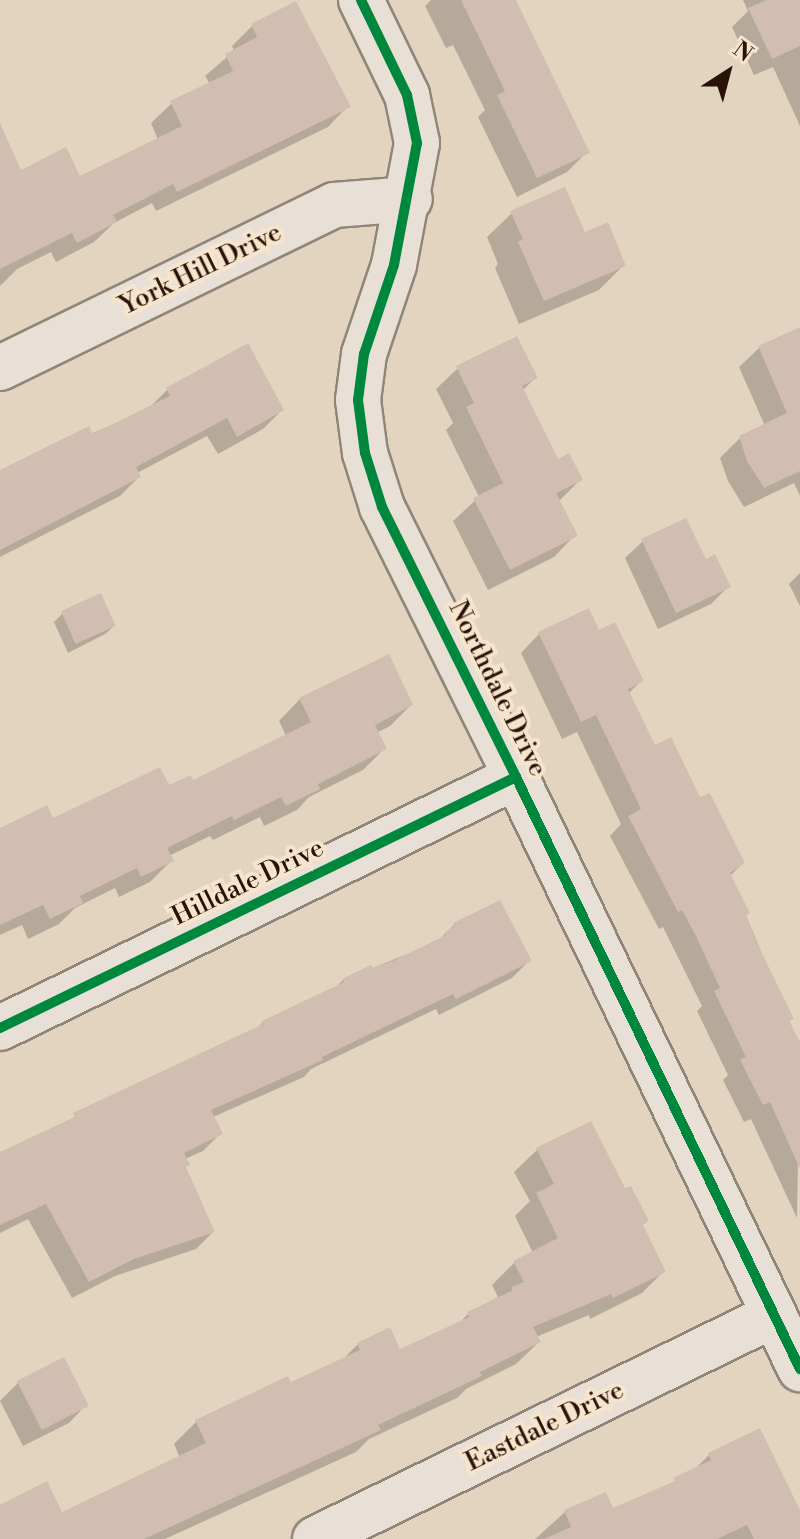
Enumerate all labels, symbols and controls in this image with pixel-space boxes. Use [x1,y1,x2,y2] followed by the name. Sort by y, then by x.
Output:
[688,32,768,112] north arrow
[727,36,757,68] text: N
[115,217,287,323] street label: York Hill Drive
[441,596,553,782] street label: Northdale Drive
[167,833,329,933] street label: Hilldale Drive
[461,1375,629,1479] street label: Eastdale Drive

